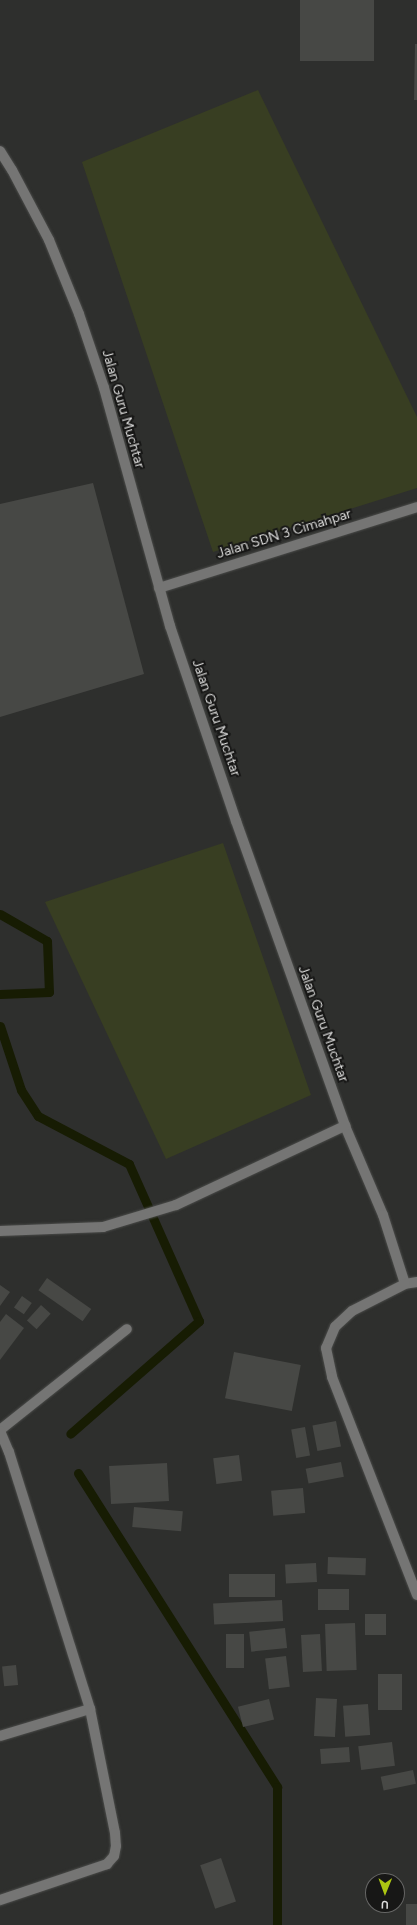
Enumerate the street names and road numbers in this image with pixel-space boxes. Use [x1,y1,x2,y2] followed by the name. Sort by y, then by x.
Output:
[98,348,148,470] street label: Jalan Guru Muchtar
[215,506,353,562] street label: Jalan SDN 3 Cimahpar
[188,657,244,779] street label: Jalan Guru Muchtar
[294,964,352,1084] street label: Jalan Guru Muchtar

